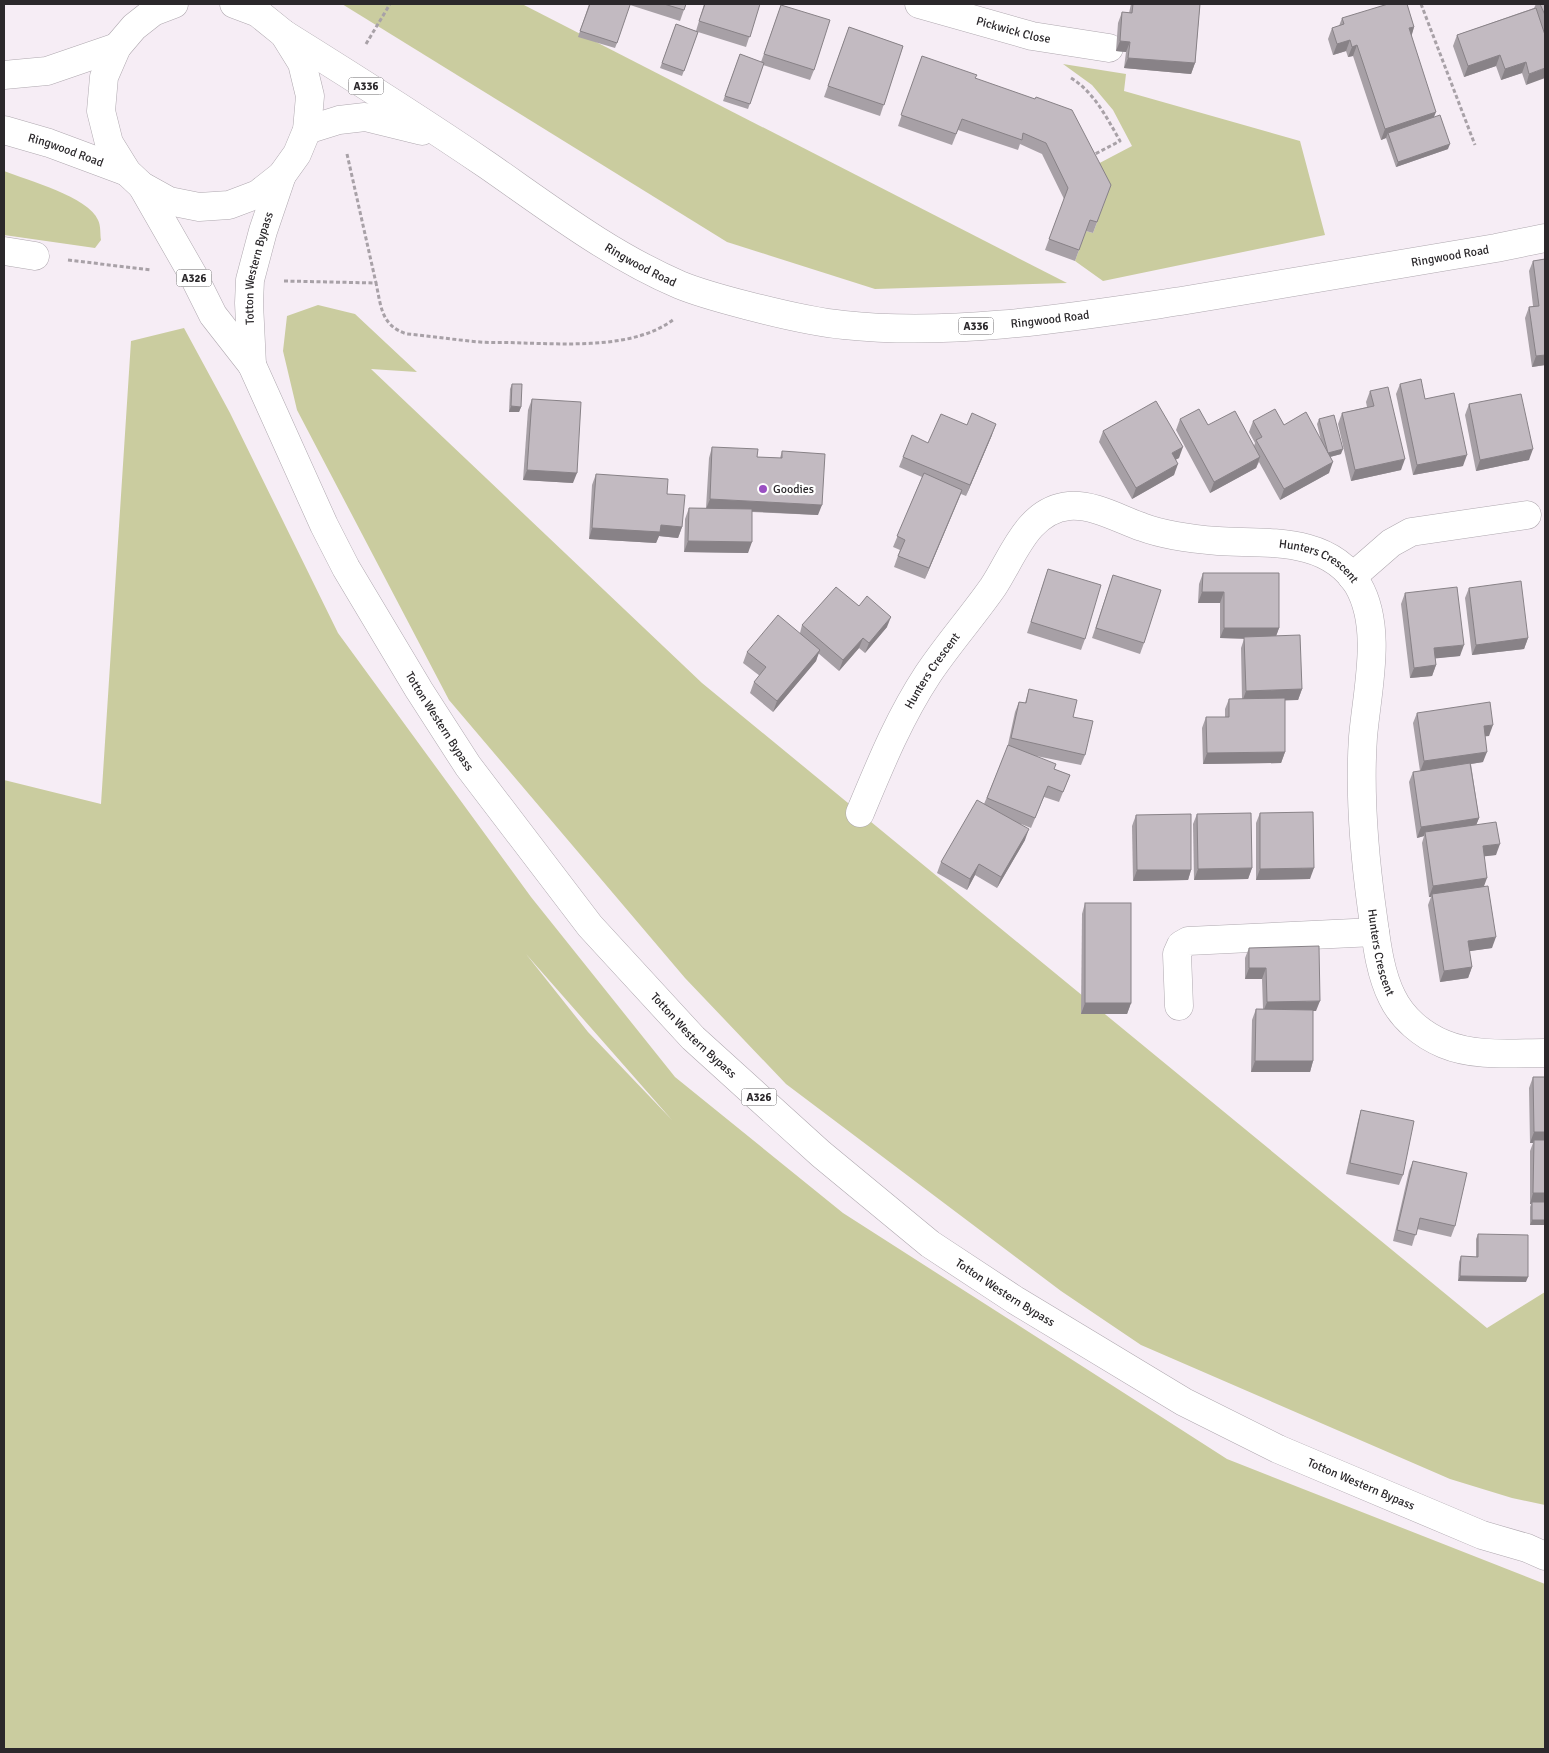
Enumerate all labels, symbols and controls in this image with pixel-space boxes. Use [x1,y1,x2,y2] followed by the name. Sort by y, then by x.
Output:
[974,13,1052,46] street label: Pickwick Close
[348,78,384,94] road number: A336
[26,130,106,170] street label: Ringwood Road
[241,210,276,325] street label: Totton Western Bypass
[602,240,679,290] street label: Ringwood Road
[1410,242,1490,270] street label: Ringwood Road
[176,270,212,286] road number: A326
[1010,307,1090,331] street label: Ringwood Road
[958,318,994,334] road number: A336
[773,482,814,497] place label: Goodies
[757,483,769,495] marker: Goodies
[1278,536,1362,586] street label: Hunters Crescent
[901,630,963,711] street label: Hunters Crescent
[402,669,477,774] street label: Totton Western Bypass
[1364,908,1398,998] street label: Hunters Crescent
[648,989,740,1081] street label: Totton Western Bypass
[742,1088,776,1106] road number: A326
[952,1255,1058,1330] street label: Totton Western Bypass
[1305,1455,1417,1513] street label: Totton Western Bypass

